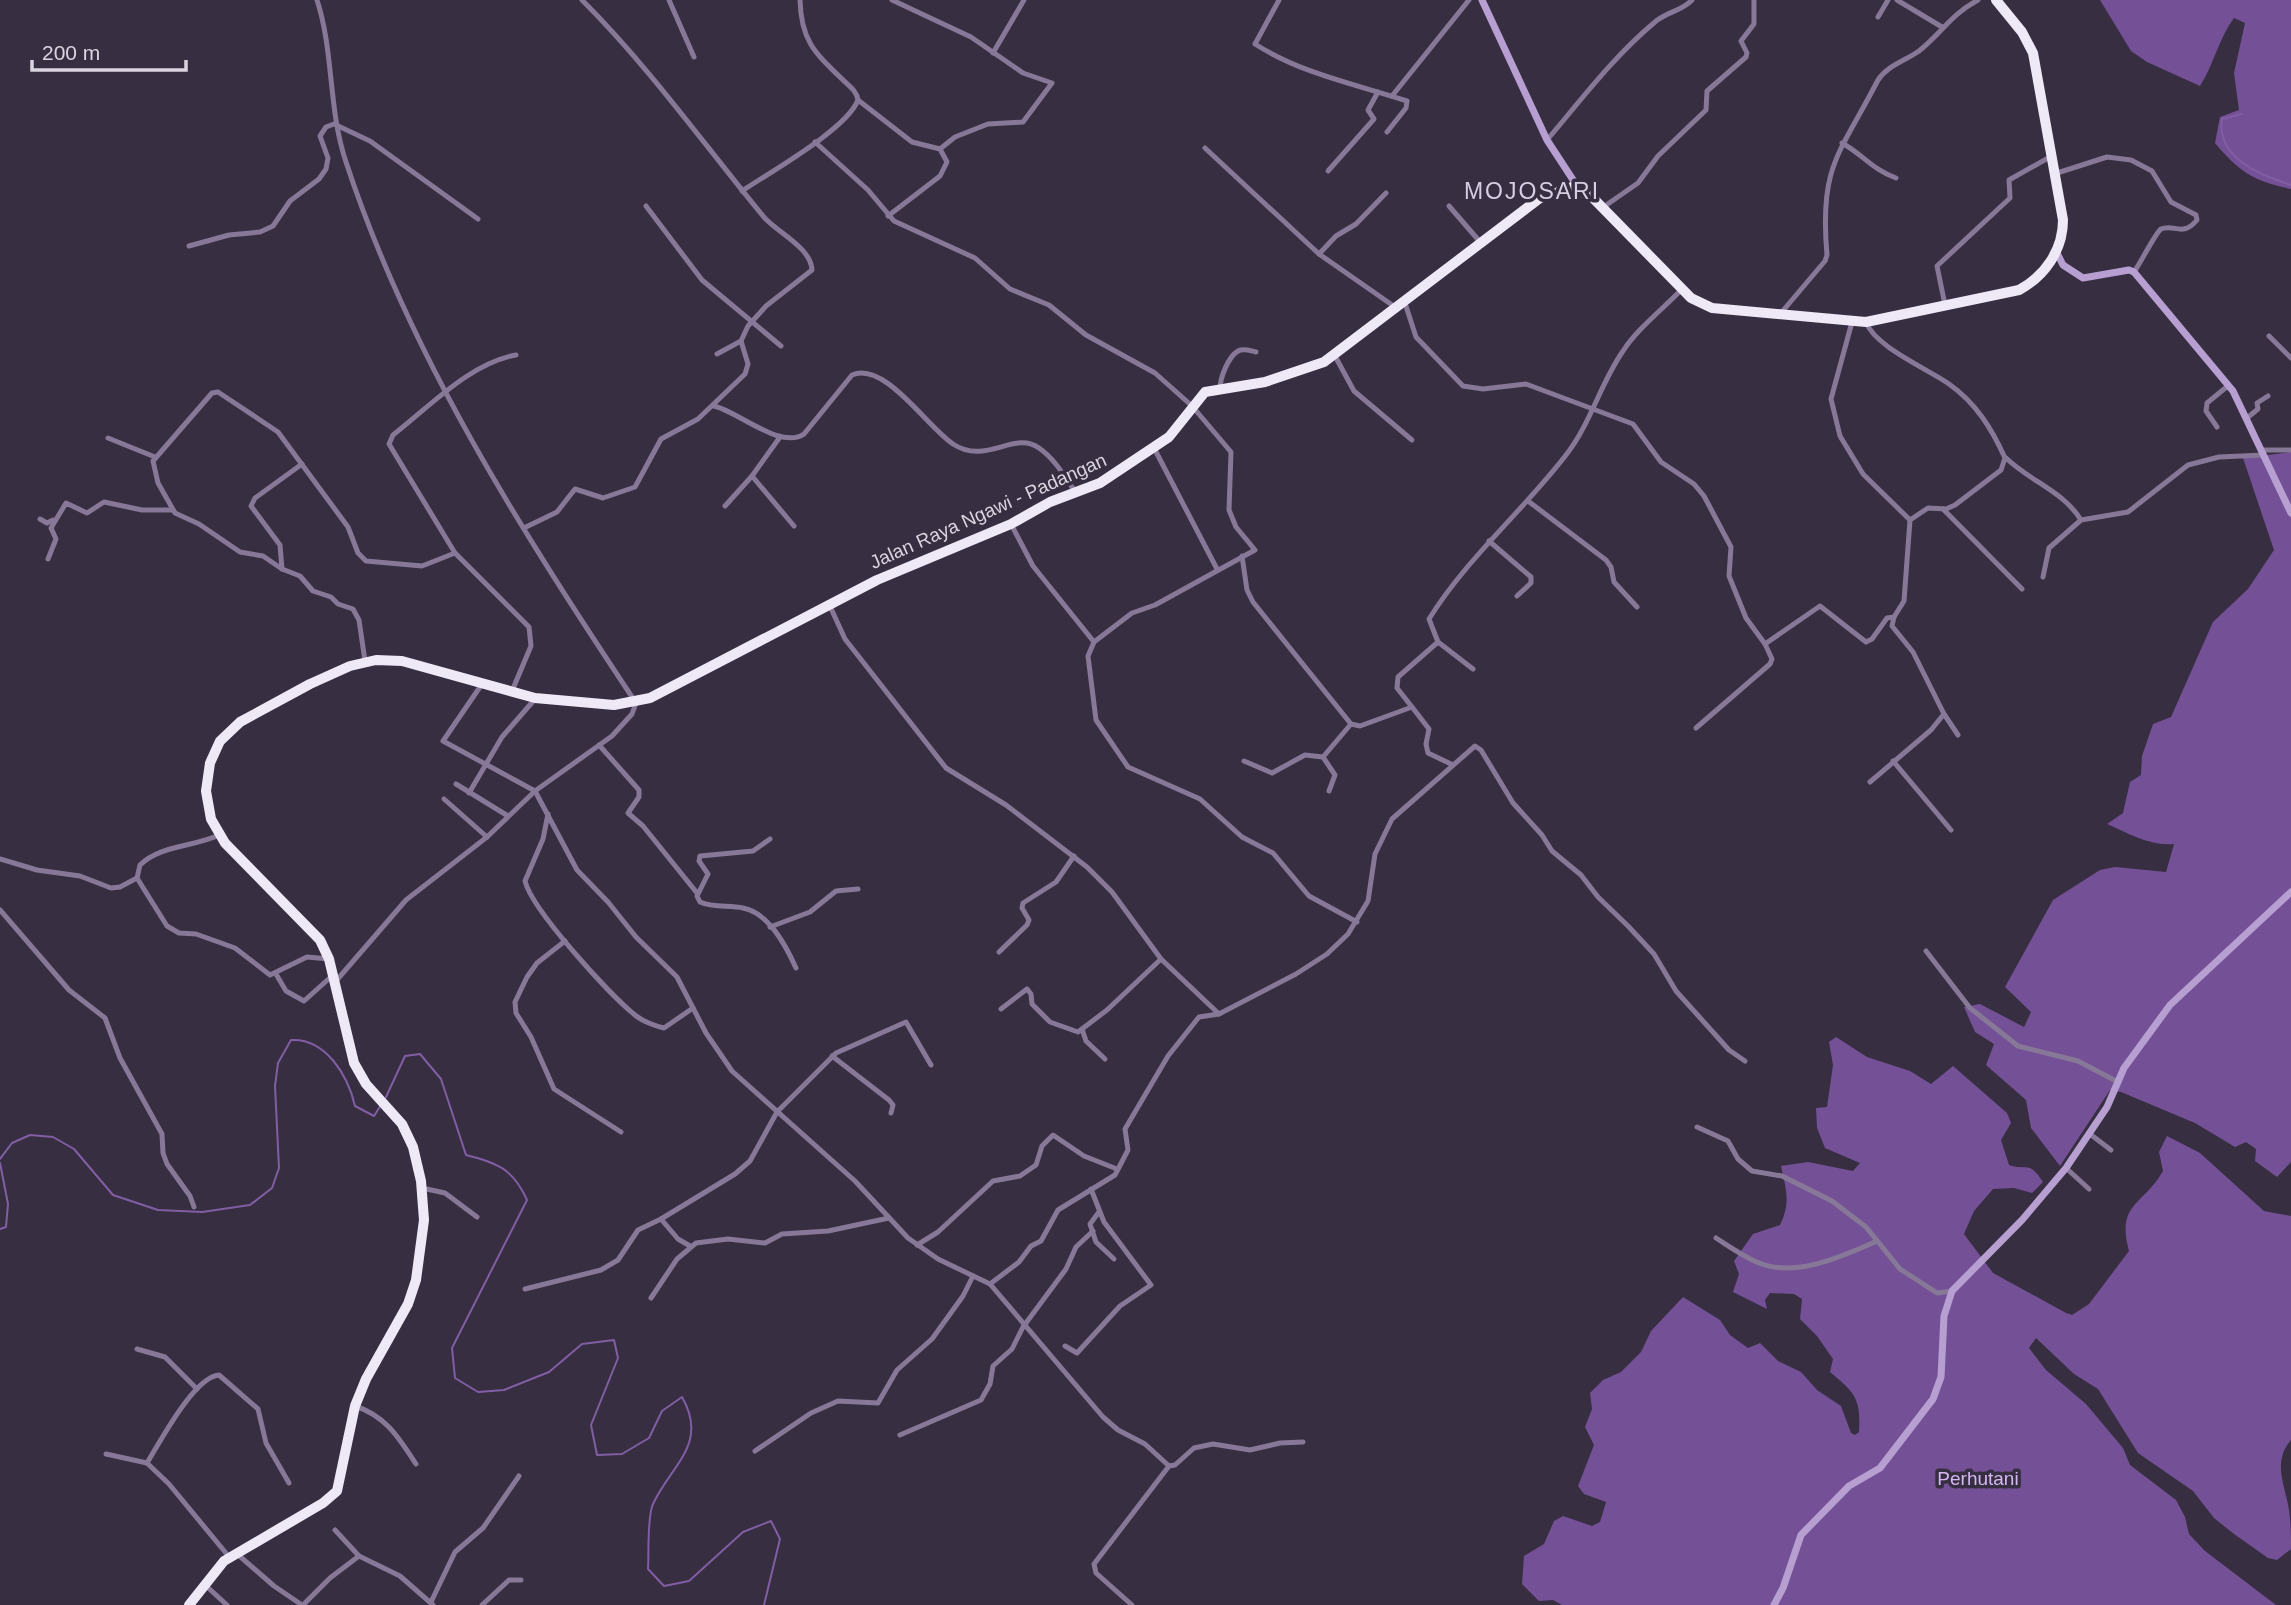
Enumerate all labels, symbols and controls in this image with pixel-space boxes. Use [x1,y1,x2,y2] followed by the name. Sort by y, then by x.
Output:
[32,28,186,72] scale bar
[42,41,100,64] text: 200 m
[1464,178,1600,204] district label: MOJOSARI
[866,449,1110,573] street label: Jalan Raya Ngawi - Padangan
[1937,1468,2019,1489] park label: Perhutani

